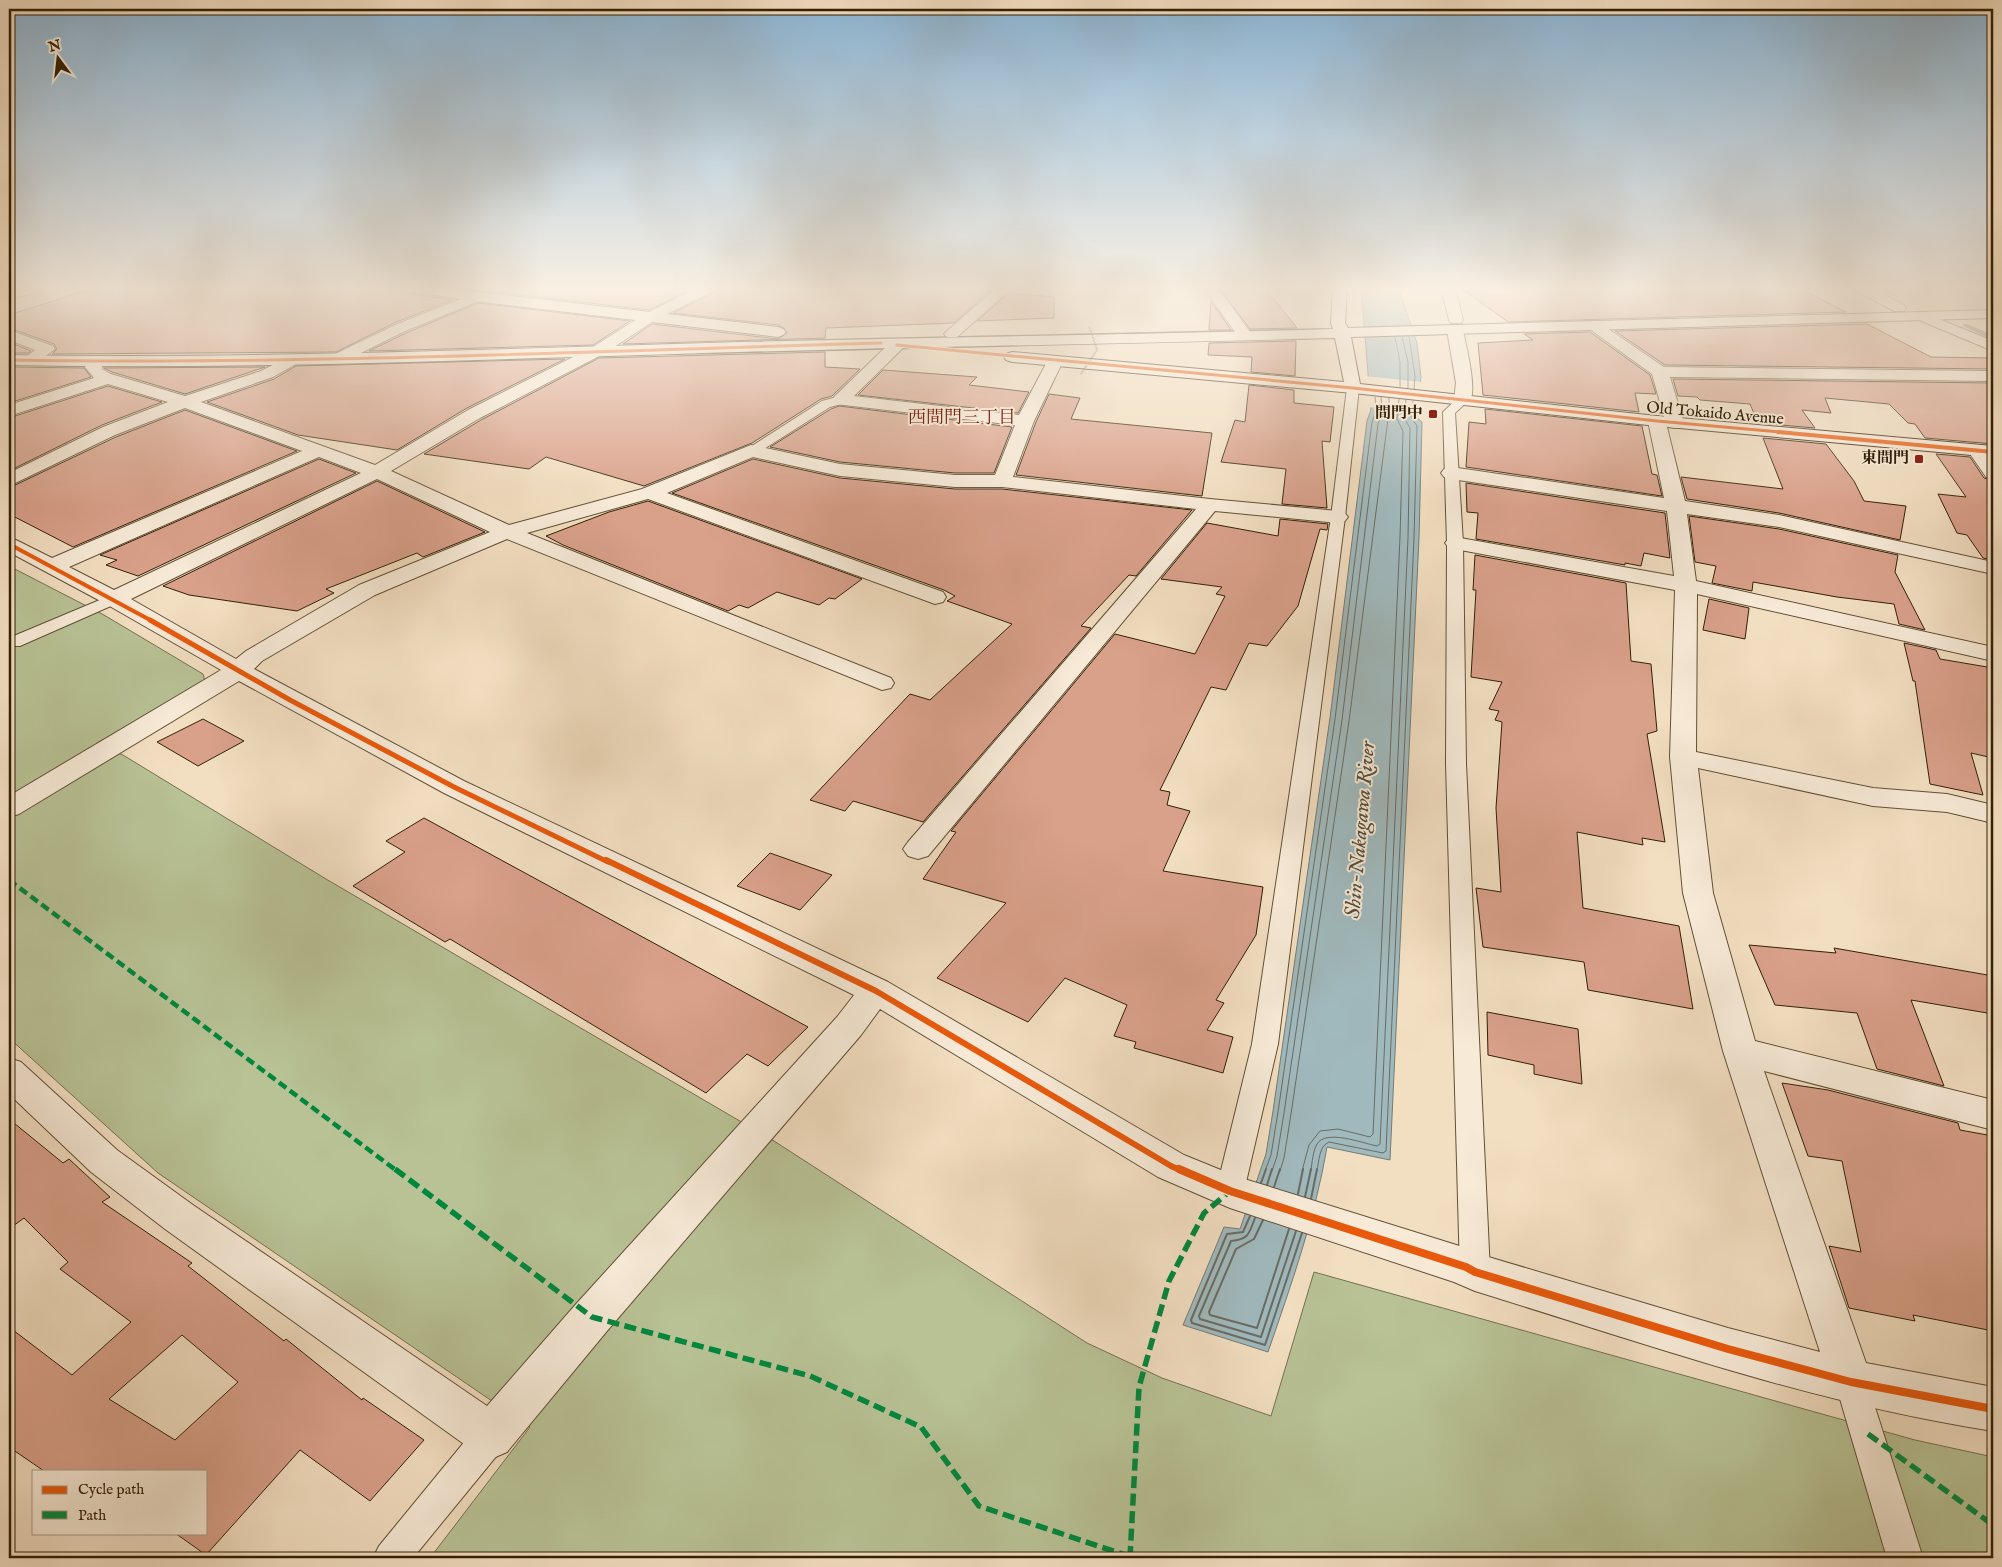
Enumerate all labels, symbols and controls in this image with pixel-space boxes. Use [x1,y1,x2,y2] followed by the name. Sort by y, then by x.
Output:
[32,32,82,82] north arrow
[46,36,63,57] text: N
[1646,398,1784,430] street label: Old Tokaido Avenue
[1375,404,1423,424] place label: 間門中
[908,407,1016,430] district label: 西間門三丁目
[1427,408,1439,420] marker: 間門中
[1861,449,1909,469] place label: 東間門
[1913,453,1925,465] marker: 東間門
[1340,739,1382,920] water label: Shin-Nakagawa River
[32,1470,208,1534] legend
[78,1480,144,1499] text: Cycle path
[78,1506,106,1525] text: Path

